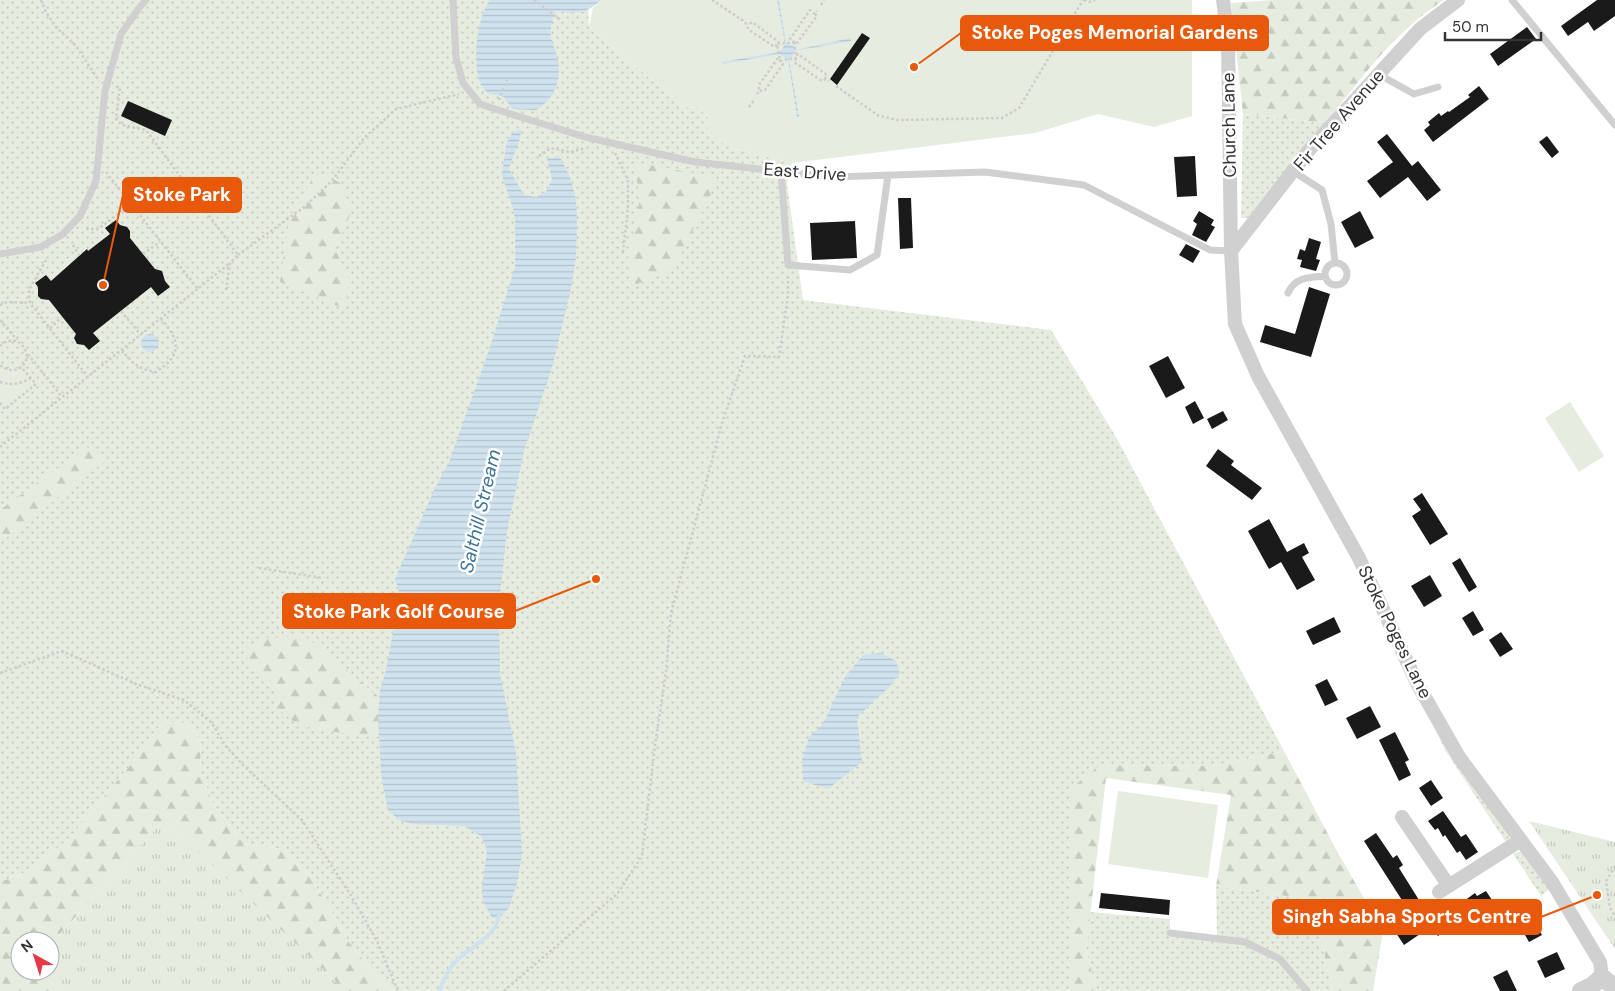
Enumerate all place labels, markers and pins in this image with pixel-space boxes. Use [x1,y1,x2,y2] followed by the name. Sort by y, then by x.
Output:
[961,16,1268,50] callout: Stoke Poges Memorial Gardens
[123,178,241,212] callout: Stoke Park
[283,594,515,628] callout: Stoke Park Golf Course
[1273,900,1541,934] callout: Singh Sabha Sports Centre

